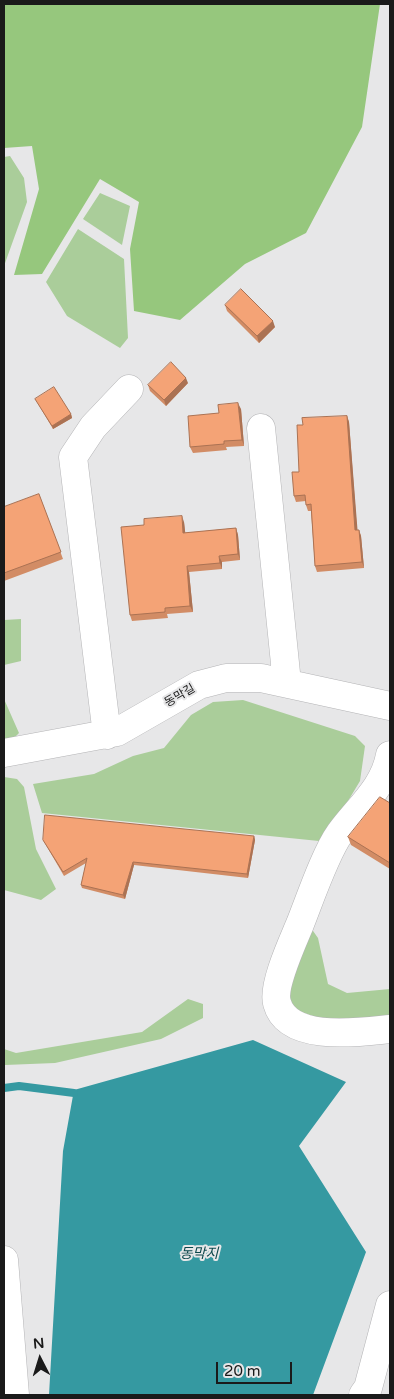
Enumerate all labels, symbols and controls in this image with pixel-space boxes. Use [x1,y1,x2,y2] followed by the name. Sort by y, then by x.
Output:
[162,681,198,711] street label: 동막길
[180,1246,218,1262] water label: 동막지
[15,1334,65,1384] north arrow
[32,1335,45,1353] text: N
[219,1352,295,1384] scale bar
[224,1362,261,1380] text: 20 m

